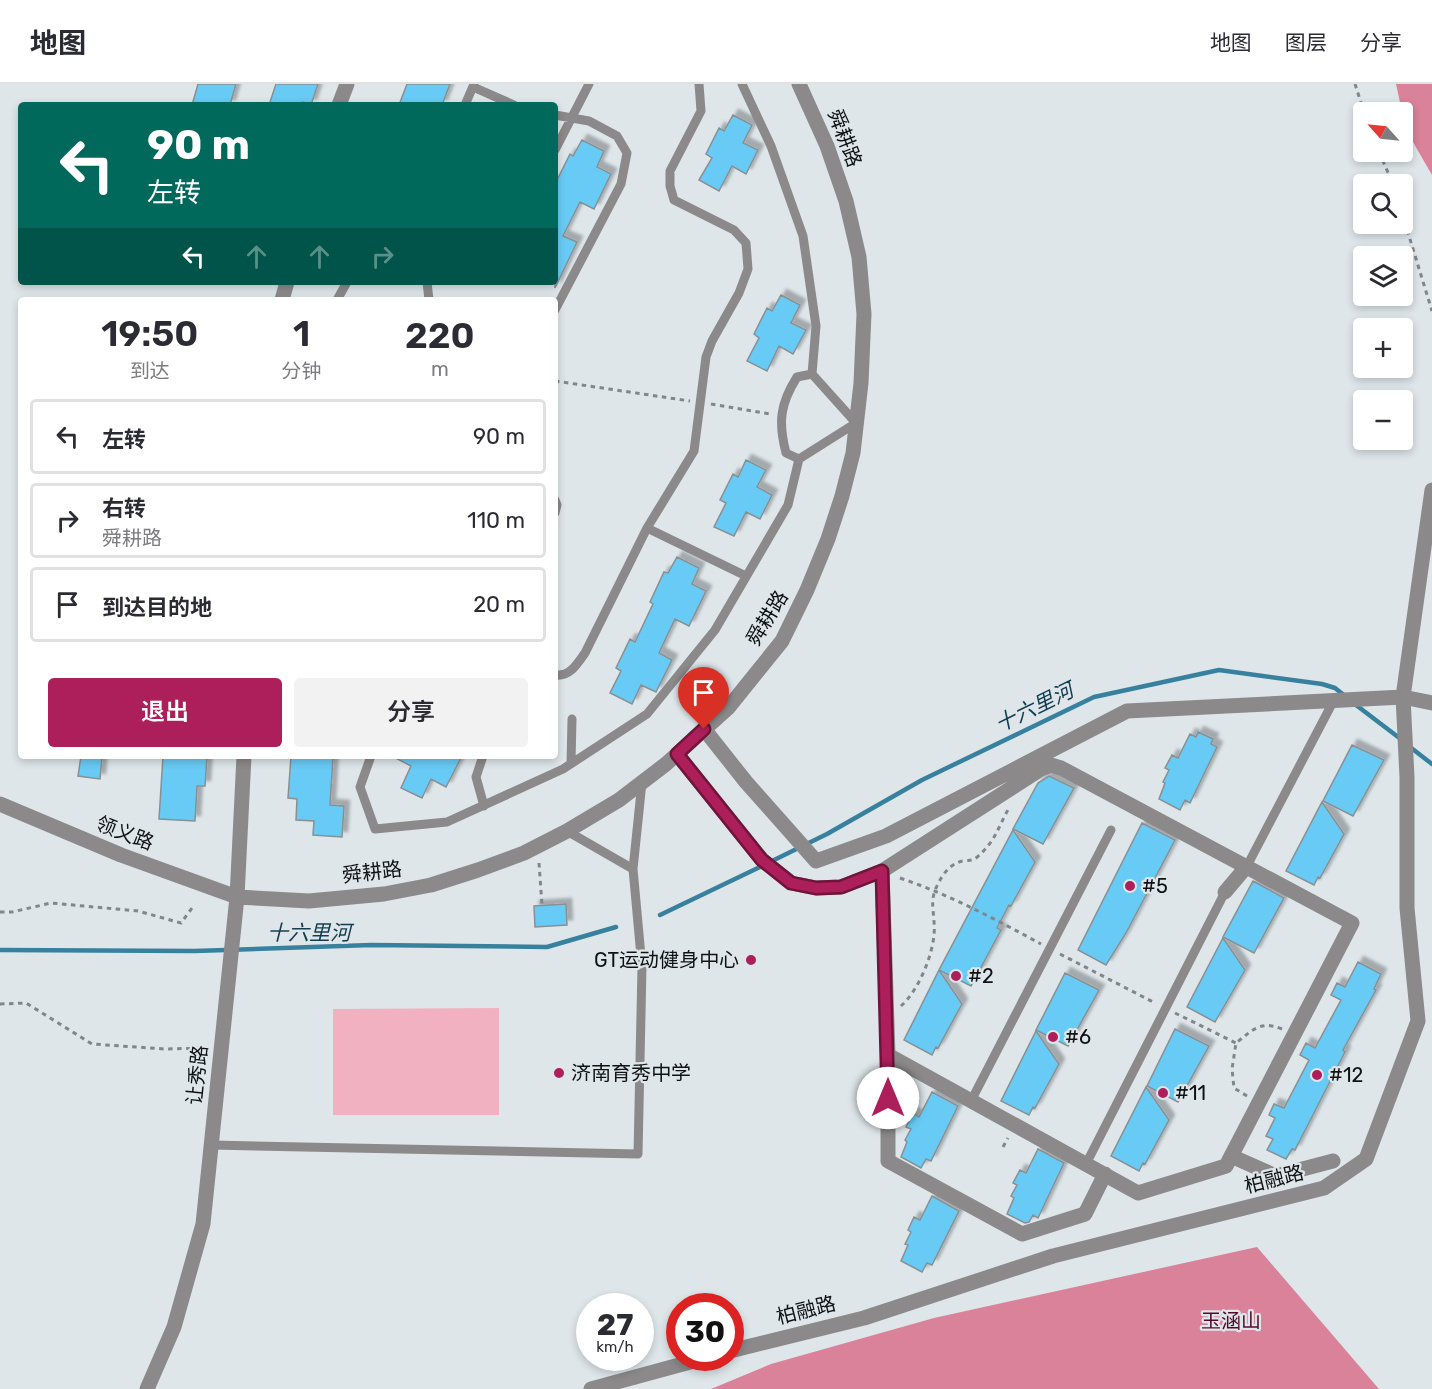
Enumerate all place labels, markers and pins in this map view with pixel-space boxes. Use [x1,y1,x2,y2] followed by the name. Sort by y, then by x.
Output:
[678,667,729,729] pin
[1142,874,1168,898] place label: #5
[1123,879,1137,893] marker: #5
[594,948,739,972] place label: GT运动健身中心
[744,953,758,967] marker: GT运动健身中心
[968,964,994,988] place label: #2
[949,969,963,983] marker: #2
[1065,1025,1091,1049] place label: #6
[1046,1030,1060,1044] marker: #6
[571,1061,691,1085] place label: 济南育秀中学
[1329,1063,1363,1087] place label: #12
[552,1066,566,1080] marker: 济南育秀中学
[1310,1068,1324,1082] marker: #12
[1175,1081,1206,1105] place label: #11
[1156,1086,1170,1100] marker: #11

